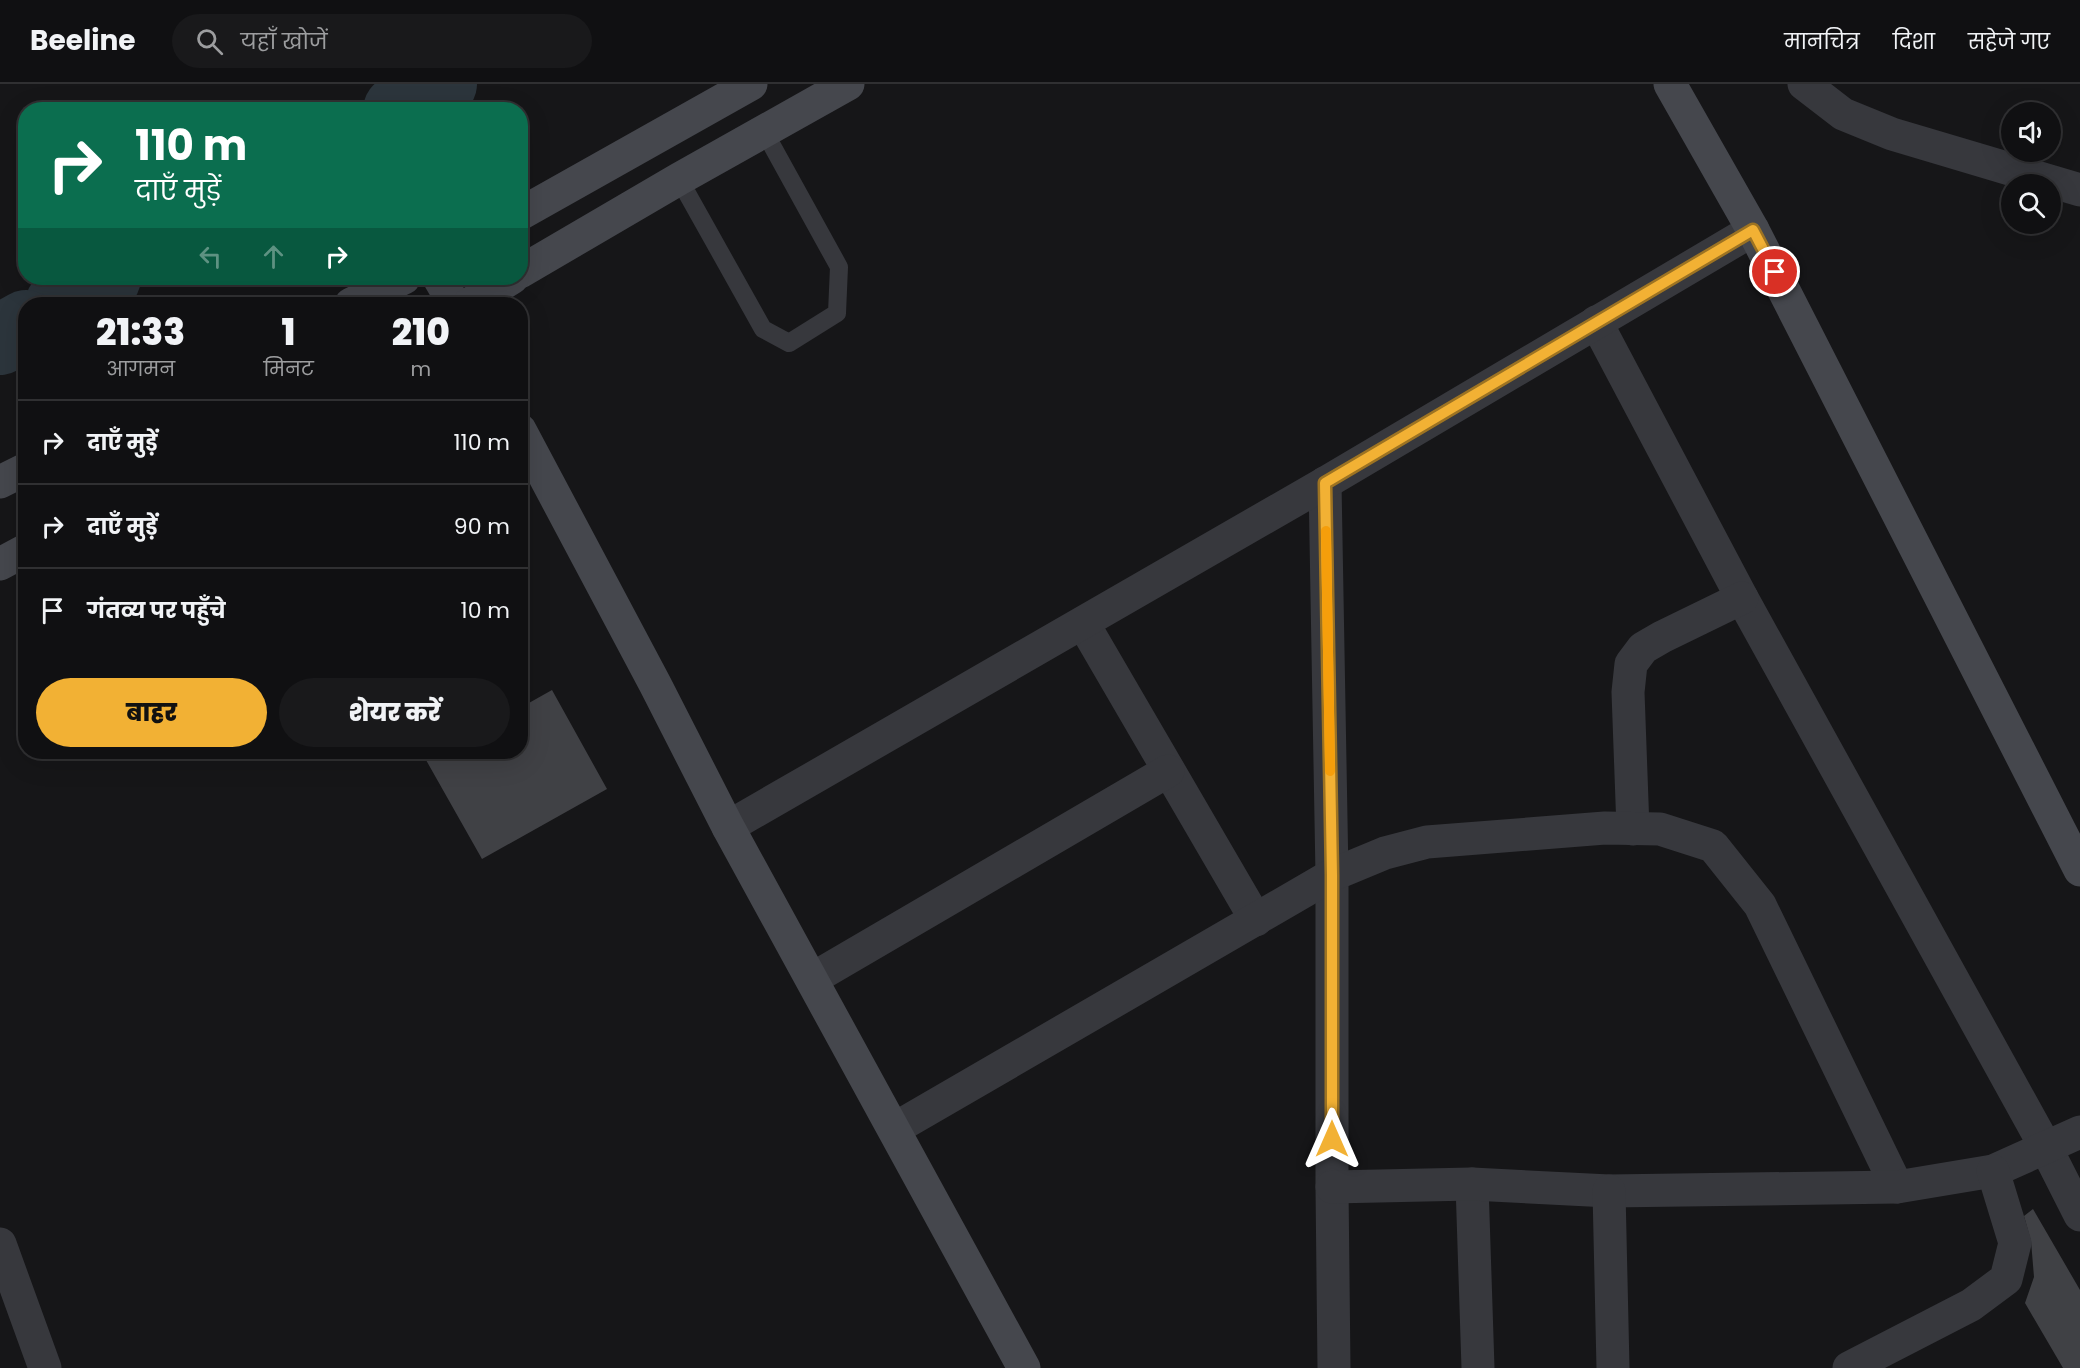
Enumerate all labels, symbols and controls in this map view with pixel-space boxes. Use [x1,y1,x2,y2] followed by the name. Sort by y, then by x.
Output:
[172,14,592,68] search box
[30,21,136,60] text: Beeline
[193,25,226,58] icon: search
[241,26,328,57] text: यहाँ खोजें
[1784,27,1860,56] text: मानचित्र
[1893,27,1935,56] text: दिशा
[1968,27,2050,56] text: सहेजे गए
[2001,102,2061,234] map controls
[2001,102,2061,162] button: sound
[135,116,247,175] text: 110 m
[36,126,114,204] icon: right
[135,172,221,209] text: दाएँ मुड़ें
[2001,174,2061,234] button: search
[194,240,227,273] icon: left
[257,240,290,273] icon: ahead
[320,240,353,273] icon: right
[1749,246,1800,297] pin
[1758,255,1791,288] icon: arrive
[96,307,185,358] text: 21:33
[282,307,296,358] text: 1
[392,307,450,358] text: 210
[106,355,175,383] text: आगमन
[263,355,314,383] text: मिनट
[411,355,431,383] text: m
[36,426,69,459] icon: right
[87,427,158,458] text: दाएँ मुड़ें
[454,427,510,458] text: 110 m
[36,510,69,543] icon: right
[87,511,158,542] text: दाएँ मुड़ें
[454,511,510,542] text: 90 m
[36,594,69,627] icon: arrive
[87,595,226,626] text: गंतव्य पर पहुँचे
[461,595,510,626] text: 10 m
[36,678,267,747] button: बाहर
[279,678,510,747] button: शेयर करें
[1300,1107,1364,1171] position arrow

